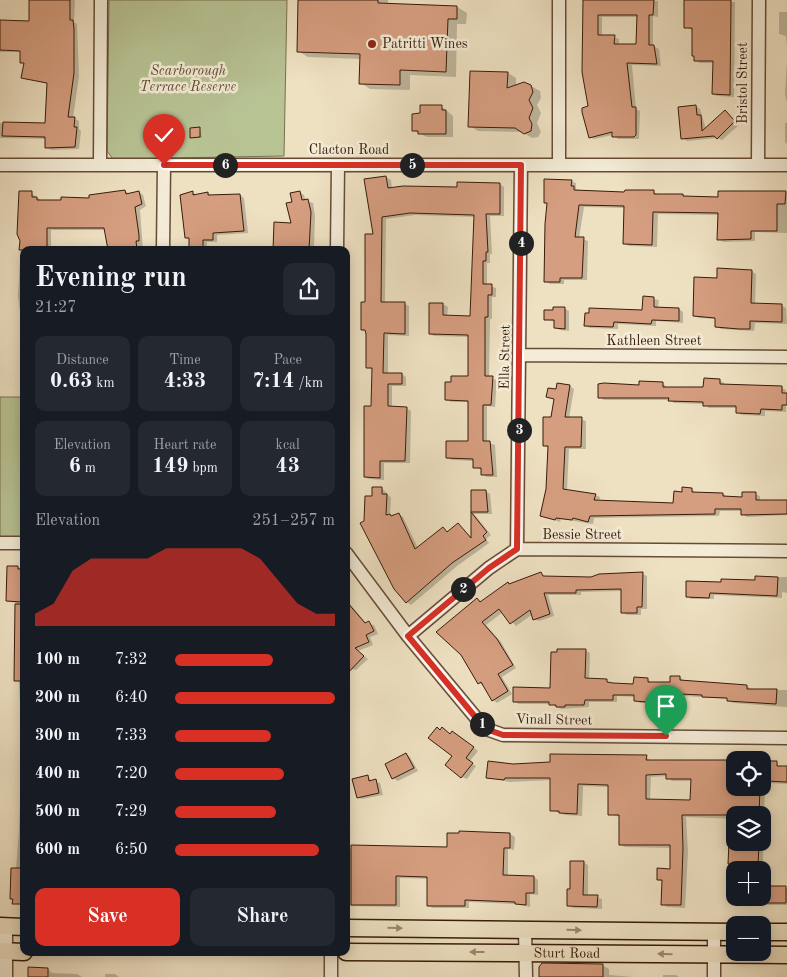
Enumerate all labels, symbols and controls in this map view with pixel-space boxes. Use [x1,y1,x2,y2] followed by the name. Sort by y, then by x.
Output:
[382,37,468,51] place label: Patritti Wines
[366,38,378,50] marker: Patritti Wines
[736,42,750,124] street label: Bristol Street
[140,64,236,94] park label: Scarborough Terrace Reserve
[143,114,185,165] pin
[150,121,178,149] icon: check
[309,143,389,157] street label: Clacton Road
[212,152,238,178] pin: 6
[400,152,424,178] pin: 5
[221,158,230,172] text: 6
[408,158,417,172] text: 5
[508,230,534,256] pin: 4
[517,236,526,250] text: 4
[283,263,335,315] button: share
[35,265,187,293] text: Evening run
[35,300,77,316] text: 21:27
[497,324,513,390] street label: Ella Street
[606,334,702,348] street label: Kathleen Street
[56,353,109,367] text: Distance
[169,353,201,367] text: Time
[273,353,302,367] text: Pace
[50,371,92,392] text: 0.63
[164,371,206,392] text: 4:33
[252,371,295,392] text: 7:14
[92,376,115,390] text: km
[295,376,323,390] text: /km
[506,418,532,442] pin: 3
[515,423,524,437] text: 3
[54,438,111,452] text: Elevation
[154,438,216,452] text: Heart rate
[276,438,300,452] text: kcal
[69,456,81,477] text: 6
[152,456,189,477] text: 149
[275,456,300,477] text: 43
[81,461,96,475] text: m
[189,461,218,475] text: bpm
[35,513,100,529] text: Elevation
[252,513,335,529] text: 251–257 m
[542,528,622,542] street label: Bessie Street
[450,576,476,602] pin: 2
[459,582,468,596] text: 2
[35,652,80,668] text: 100 m
[115,652,147,668] text: 7:32
[645,685,687,736] pin
[35,690,80,706] text: 200 m
[115,690,147,706] text: 6:40
[652,692,680,720] icon: arrive
[470,712,494,736] pin: 1
[515,712,593,728] street label: Vinall Street
[478,717,487,731] text: 1
[35,728,80,744] text: 300 m
[115,728,147,744] text: 7:33
[726,751,771,961] map controls
[726,751,771,796] button: locate
[35,766,80,782] text: 400 m
[115,766,147,782] text: 7:20
[35,804,80,820] text: 500 m
[115,804,147,820] text: 7:29
[726,806,771,851] button: layers
[35,842,80,858] text: 600 m
[115,842,147,858] text: 6:50
[726,861,771,906] button: +
[35,888,180,946] button: Save
[190,888,335,946] button: Share
[726,916,771,961] button: −
[387,924,403,932] one-way arrow
[566,926,582,934] one-way arrow
[534,946,600,961] street label: Sturt Road
[469,948,485,956] one-way arrow
[657,950,673,958] one-way arrow

